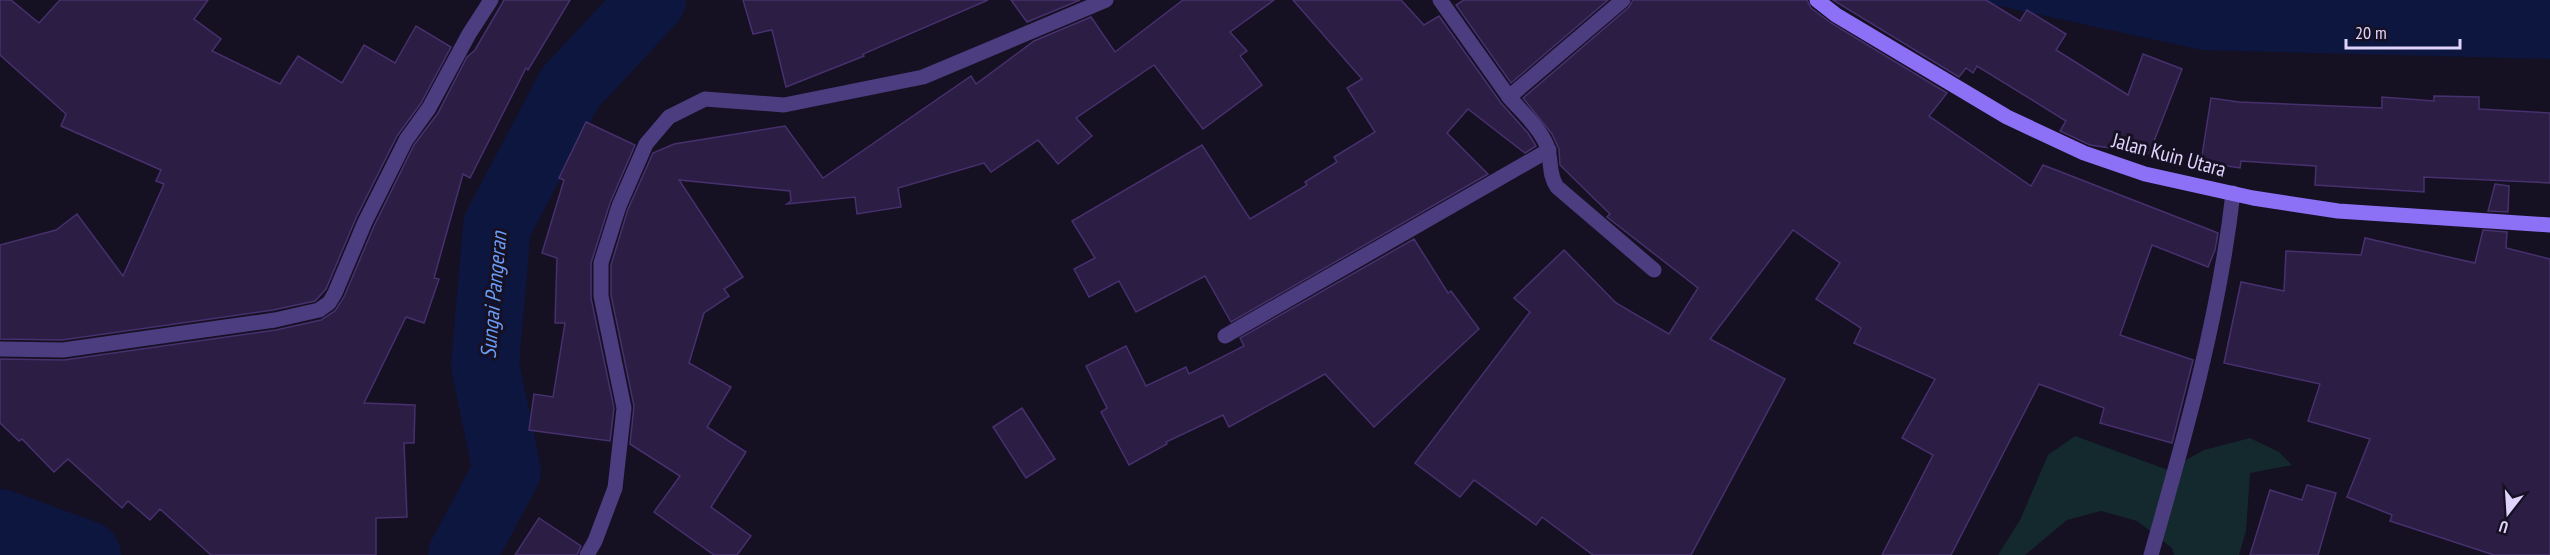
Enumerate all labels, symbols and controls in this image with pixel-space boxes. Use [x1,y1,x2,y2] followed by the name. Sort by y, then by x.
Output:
[2346,12,2460,50] scale bar
[2355,21,2387,44] text: 20 m
[2108,126,2229,183] street label: Jalan Kuin Utara
[474,229,513,360] water label: Sungai Pangeran
[2478,483,2538,543] north arrow
[2497,517,2510,538] text: U

